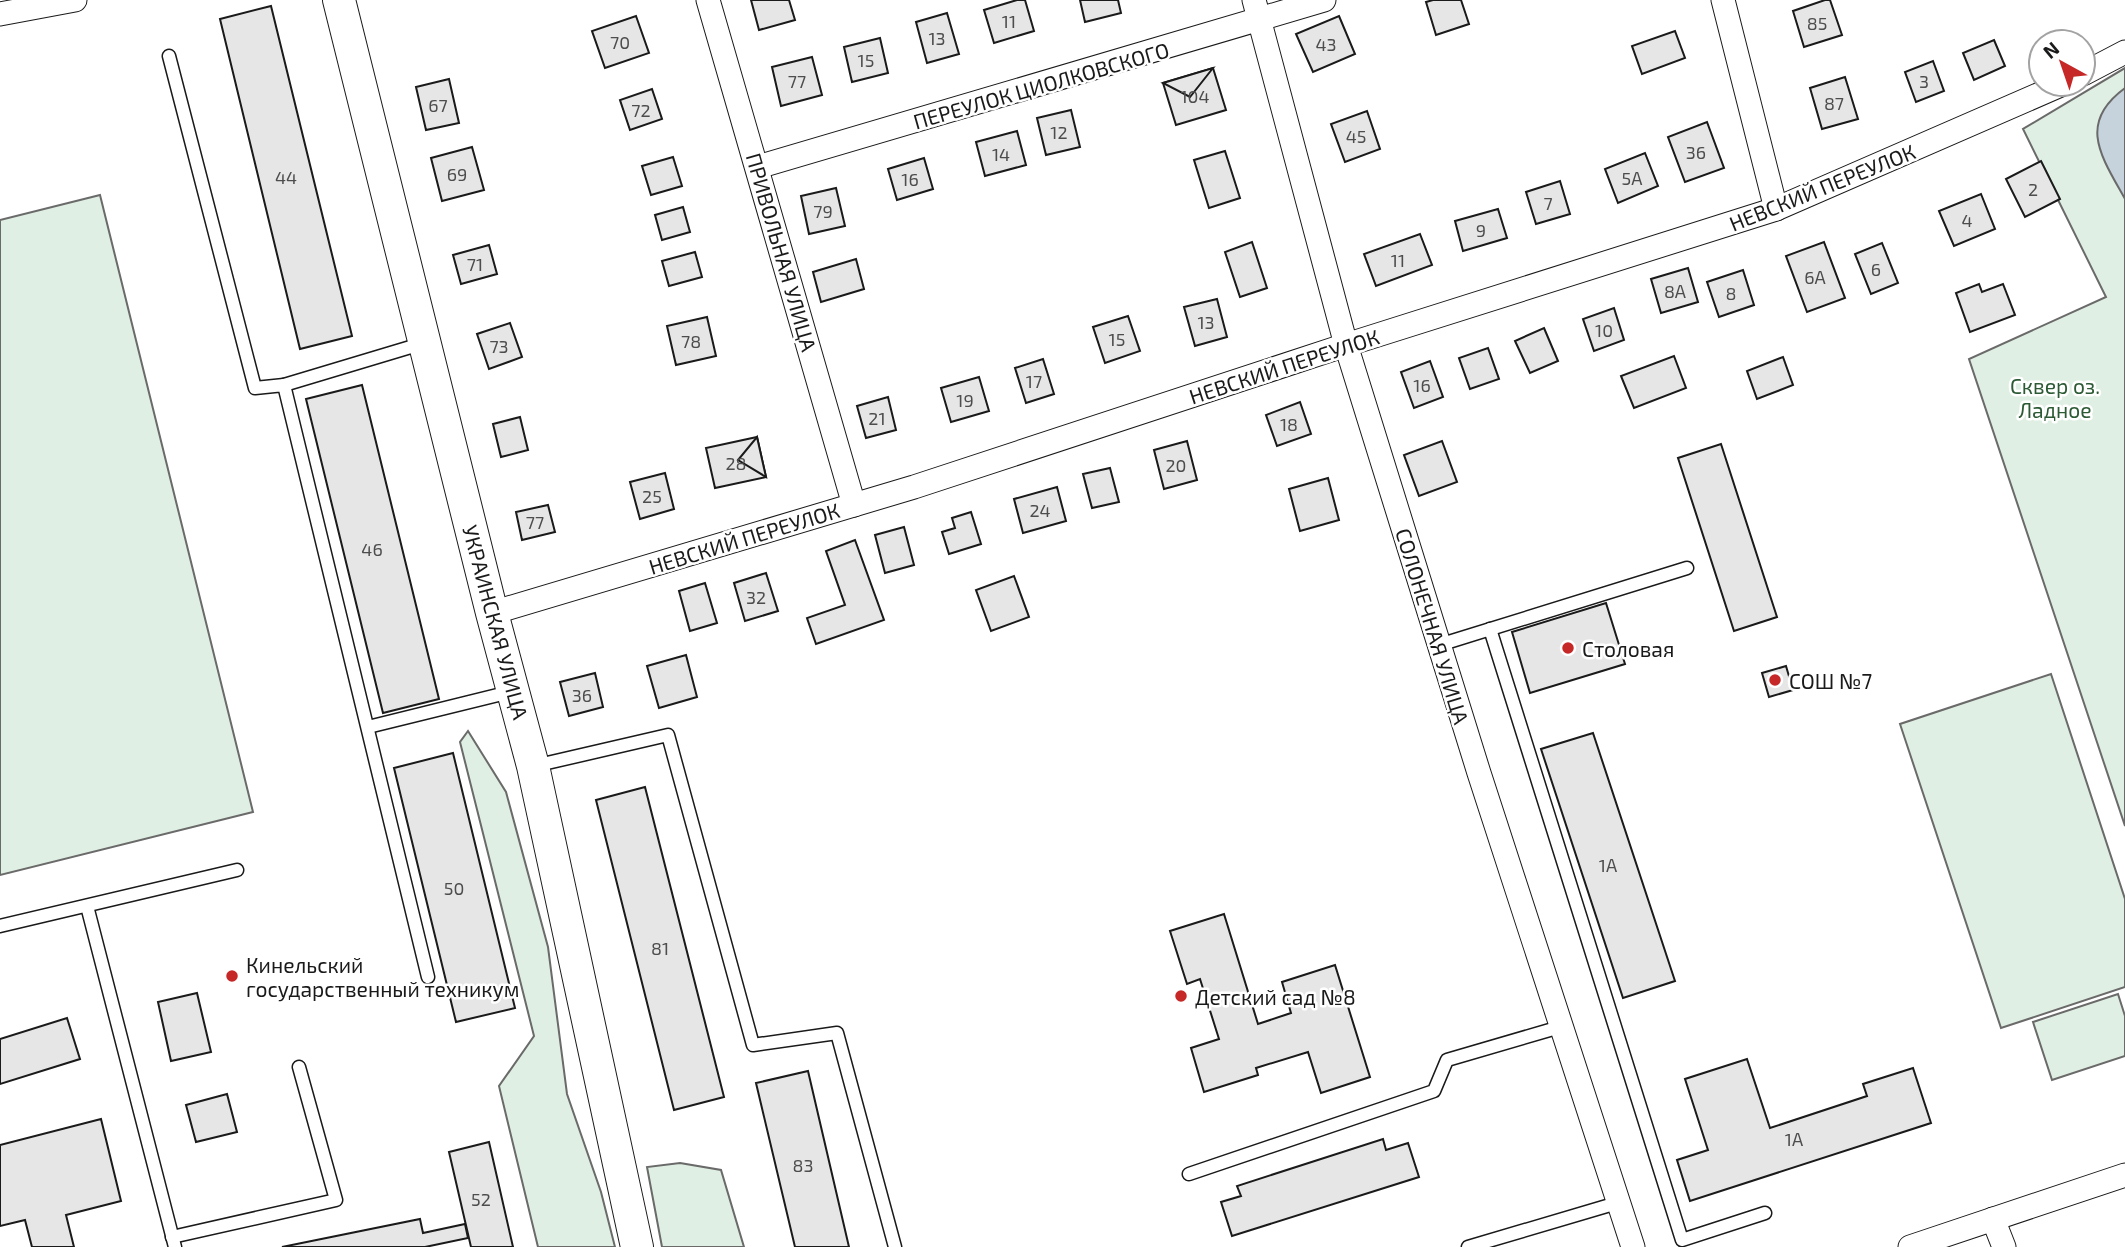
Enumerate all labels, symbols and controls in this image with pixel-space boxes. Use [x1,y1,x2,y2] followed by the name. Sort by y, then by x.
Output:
[1002,10,1016,32] house number: 11
[1807,12,1827,34] house number: 85
[928,27,946,49] house number: 13
[2027,28,2097,98] north arrow
[610,31,630,53] house number: 70
[1315,33,1337,55] house number: 43
[910,36,1172,134] street label: ПЕРЕУЛОК ЦИОЛКОВСКОГО
[2038,36,2063,63] text: N
[858,49,874,71] house number: 15
[788,70,806,92] house number: 77
[1919,70,1929,92] house number: 3
[1180,85,1210,107] house number: 104
[1824,92,1844,114] house number: 87
[428,94,448,116] house number: 67
[631,99,651,121] house number: 72
[1050,121,1068,143] house number: 12
[1346,125,1366,147] house number: 45
[1725,138,1919,236] street label: НЕВСКИЙ ПЕРЕУЛОК
[1686,141,1706,163] house number: 36
[992,143,1010,165] house number: 14
[742,150,822,354] street label: ПРИВОЛЬНАЯ УЛИЦА
[447,163,467,185] house number: 69
[275,166,297,188] house number: 44
[1622,167,1643,189] house number: 5А
[901,168,919,190] house number: 16
[2028,178,2038,200] house number: 2
[1543,192,1553,214] house number: 7
[813,200,833,222] house number: 79
[1961,209,1973,231] house number: 4
[1476,219,1486,241] house number: 9
[1391,249,1405,271] house number: 11
[467,253,483,275] house number: 71
[1871,258,1881,280] house number: 6
[1804,266,1827,288] house number: 6А
[1664,280,1687,302] house number: 8А
[1726,282,1736,304] house number: 8
[1197,311,1215,333] house number: 13
[1595,319,1613,341] house number: 10
[1186,323,1382,409] street label: НЕВСКИЙ ПЕРЕУЛОК
[1109,328,1125,350] house number: 15
[681,330,701,352] house number: 78
[489,335,509,357] house number: 73
[1026,370,1042,392] house number: 17
[2010,373,2100,422] park label: Сквер оз. Ладное
[1413,374,1431,396] house number: 16
[956,389,974,411] house number: 19
[868,407,886,429] house number: 21
[1280,413,1298,435] house number: 18
[725,452,747,474] house number: 28
[1166,454,1186,476] house number: 20
[642,485,662,507] house number: 25
[646,497,842,579] street label: НЕВСКИЙ ПЕРЕУЛОК
[1029,499,1051,521] house number: 24
[526,511,544,533] house number: 77
[458,522,534,722] street label: УКРАИНСКАЯ УЛИЦА
[1391,525,1475,727] street label: СОЛОНЕЧНАЯ УЛИЦА
[361,538,383,560] house number: 46
[746,586,766,608] house number: 32
[1582,636,1674,661] place label: Столовая
[1560,640,1576,656] marker: Столовая
[1789,668,1872,693] place label: СОШ №7
[1767,672,1783,688] marker: СОШ №7
[572,684,592,706] house number: 36
[1599,854,1618,876] house number: 1А
[444,877,464,899] house number: 50
[651,937,669,959] house number: 81
[246,952,519,1002] place label: Кинельский государственный техникум
[224,968,240,984] marker: Кинельский государственный техникум
[1195,984,1356,1009] place label: Детский сад №8
[1173,988,1189,1004] marker: Детский сад №8
[1785,1128,1804,1150] house number: 1А
[793,1154,813,1176] house number: 83
[471,1188,491,1210] house number: 52

